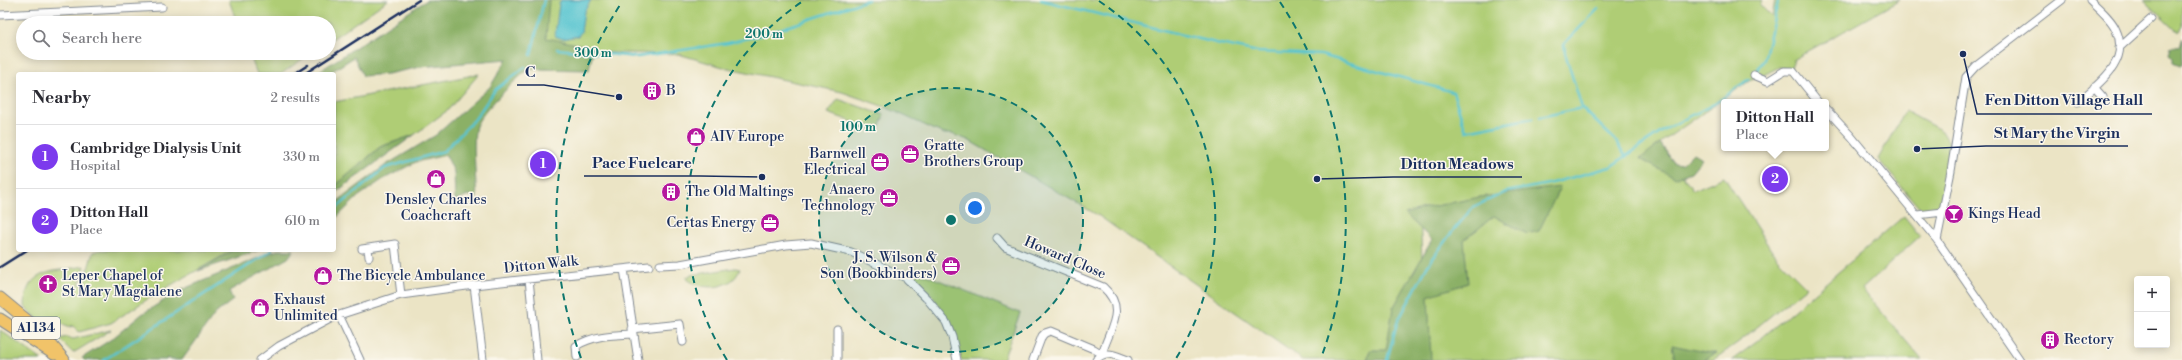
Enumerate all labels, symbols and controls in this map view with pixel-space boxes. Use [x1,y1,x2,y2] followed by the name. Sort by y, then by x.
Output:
[16,16,336,60] search box
[30,27,52,49] icon: search
[745,27,783,42] text: 200 m
[62,29,142,48] text: Search here
[574,46,612,61] text: 300 m
[517,58,544,85] callout: C
[525,63,535,82] text: C
[641,80,663,102] building icon: B
[665,82,676,100] place label: B
[32,87,91,109] text: Nearby
[1977,87,2152,114] callout: Fen Ditton Village Hall
[271,90,320,106] text: 2 results
[1985,91,2143,110] text: Fen Ditton Village Hall
[1721,99,1829,151] popup
[1736,108,1814,127] text: Ditton Hall
[1986,119,2128,146] callout: St Mary the Virgin
[840,120,876,135] text: 100 m
[1994,124,2121,143] text: St Mary the Virgin
[685,126,707,148] shop icon: AIV Europe
[1736,127,1768,143] text: Place
[709,128,784,146] place label: AIV Europe
[923,137,1023,171] place label: Gratte Brothers Group
[70,139,241,158] text: Cambridge Dialysis Unit
[899,143,921,165] office icon: Gratte Brothers Group
[804,145,866,179] place label: Barnwell Electrical
[42,149,48,165] text: 1
[283,149,320,165] text: 330 m
[530,149,556,179] pin: 1
[584,149,700,176] callout: Pace Fuelcare
[1393,150,1522,177] callout: Ditton Meadows
[869,151,891,173] office icon: Barnwell Electrical
[592,154,692,173] text: Pace Fuelcare
[1400,155,1514,174] text: Ditton Meadows
[70,158,120,174] text: Hospital
[1762,164,1788,194] pin: 2
[425,168,447,190] shop icon: Densley Charles Coachcraft
[660,181,682,203] building icon: The Old Maltings
[802,181,875,215] place label: Anaero Technology
[685,183,794,201] place label: The Old Maltings
[878,187,900,209] office icon: Anaero Technology
[385,191,487,225] place label: Densley Charles Coachcraft
[965,198,985,218] your location
[70,203,148,222] text: Ditton Hall
[1943,203,1965,225] bar icon: Kings Head
[1968,205,2041,223] place label: Kings Head
[759,212,781,234] office icon: Certas Energy
[41,213,49,229] text: 2
[285,213,320,229] text: 610 m
[944,213,958,227] centre of rings
[667,214,756,232] place label: Certas Energy
[70,222,102,238] text: Place
[1021,233,1109,283] street label: Howard Close
[820,249,938,283] place label: J. S. Wilson & Son (Bookbinders)
[503,252,580,278] street label: Ditton Walk
[940,255,962,277] office icon: J. S. Wilson & Son (Bookbinders)
[312,265,334,287] shop icon: The Bicycle Ambulance
[62,267,182,301] place label: Leper Chapel of St Mary Magdalene
[337,267,485,285] place label: The Bicycle Ambulance
[37,273,59,295] church icon: Leper Chapel of St Mary Magdalene
[2134,276,2170,348] map controls
[2134,276,2170,312] button: +
[274,291,338,325] place label: Exhaust Unlimited
[249,297,271,319] shop icon: Exhaust Unlimited
[2134,312,2170,348] button: −
[12,317,60,339] road number: A1134
[2039,329,2061,351] building icon: Rectory
[2064,331,2114,349] place label: Rectory

